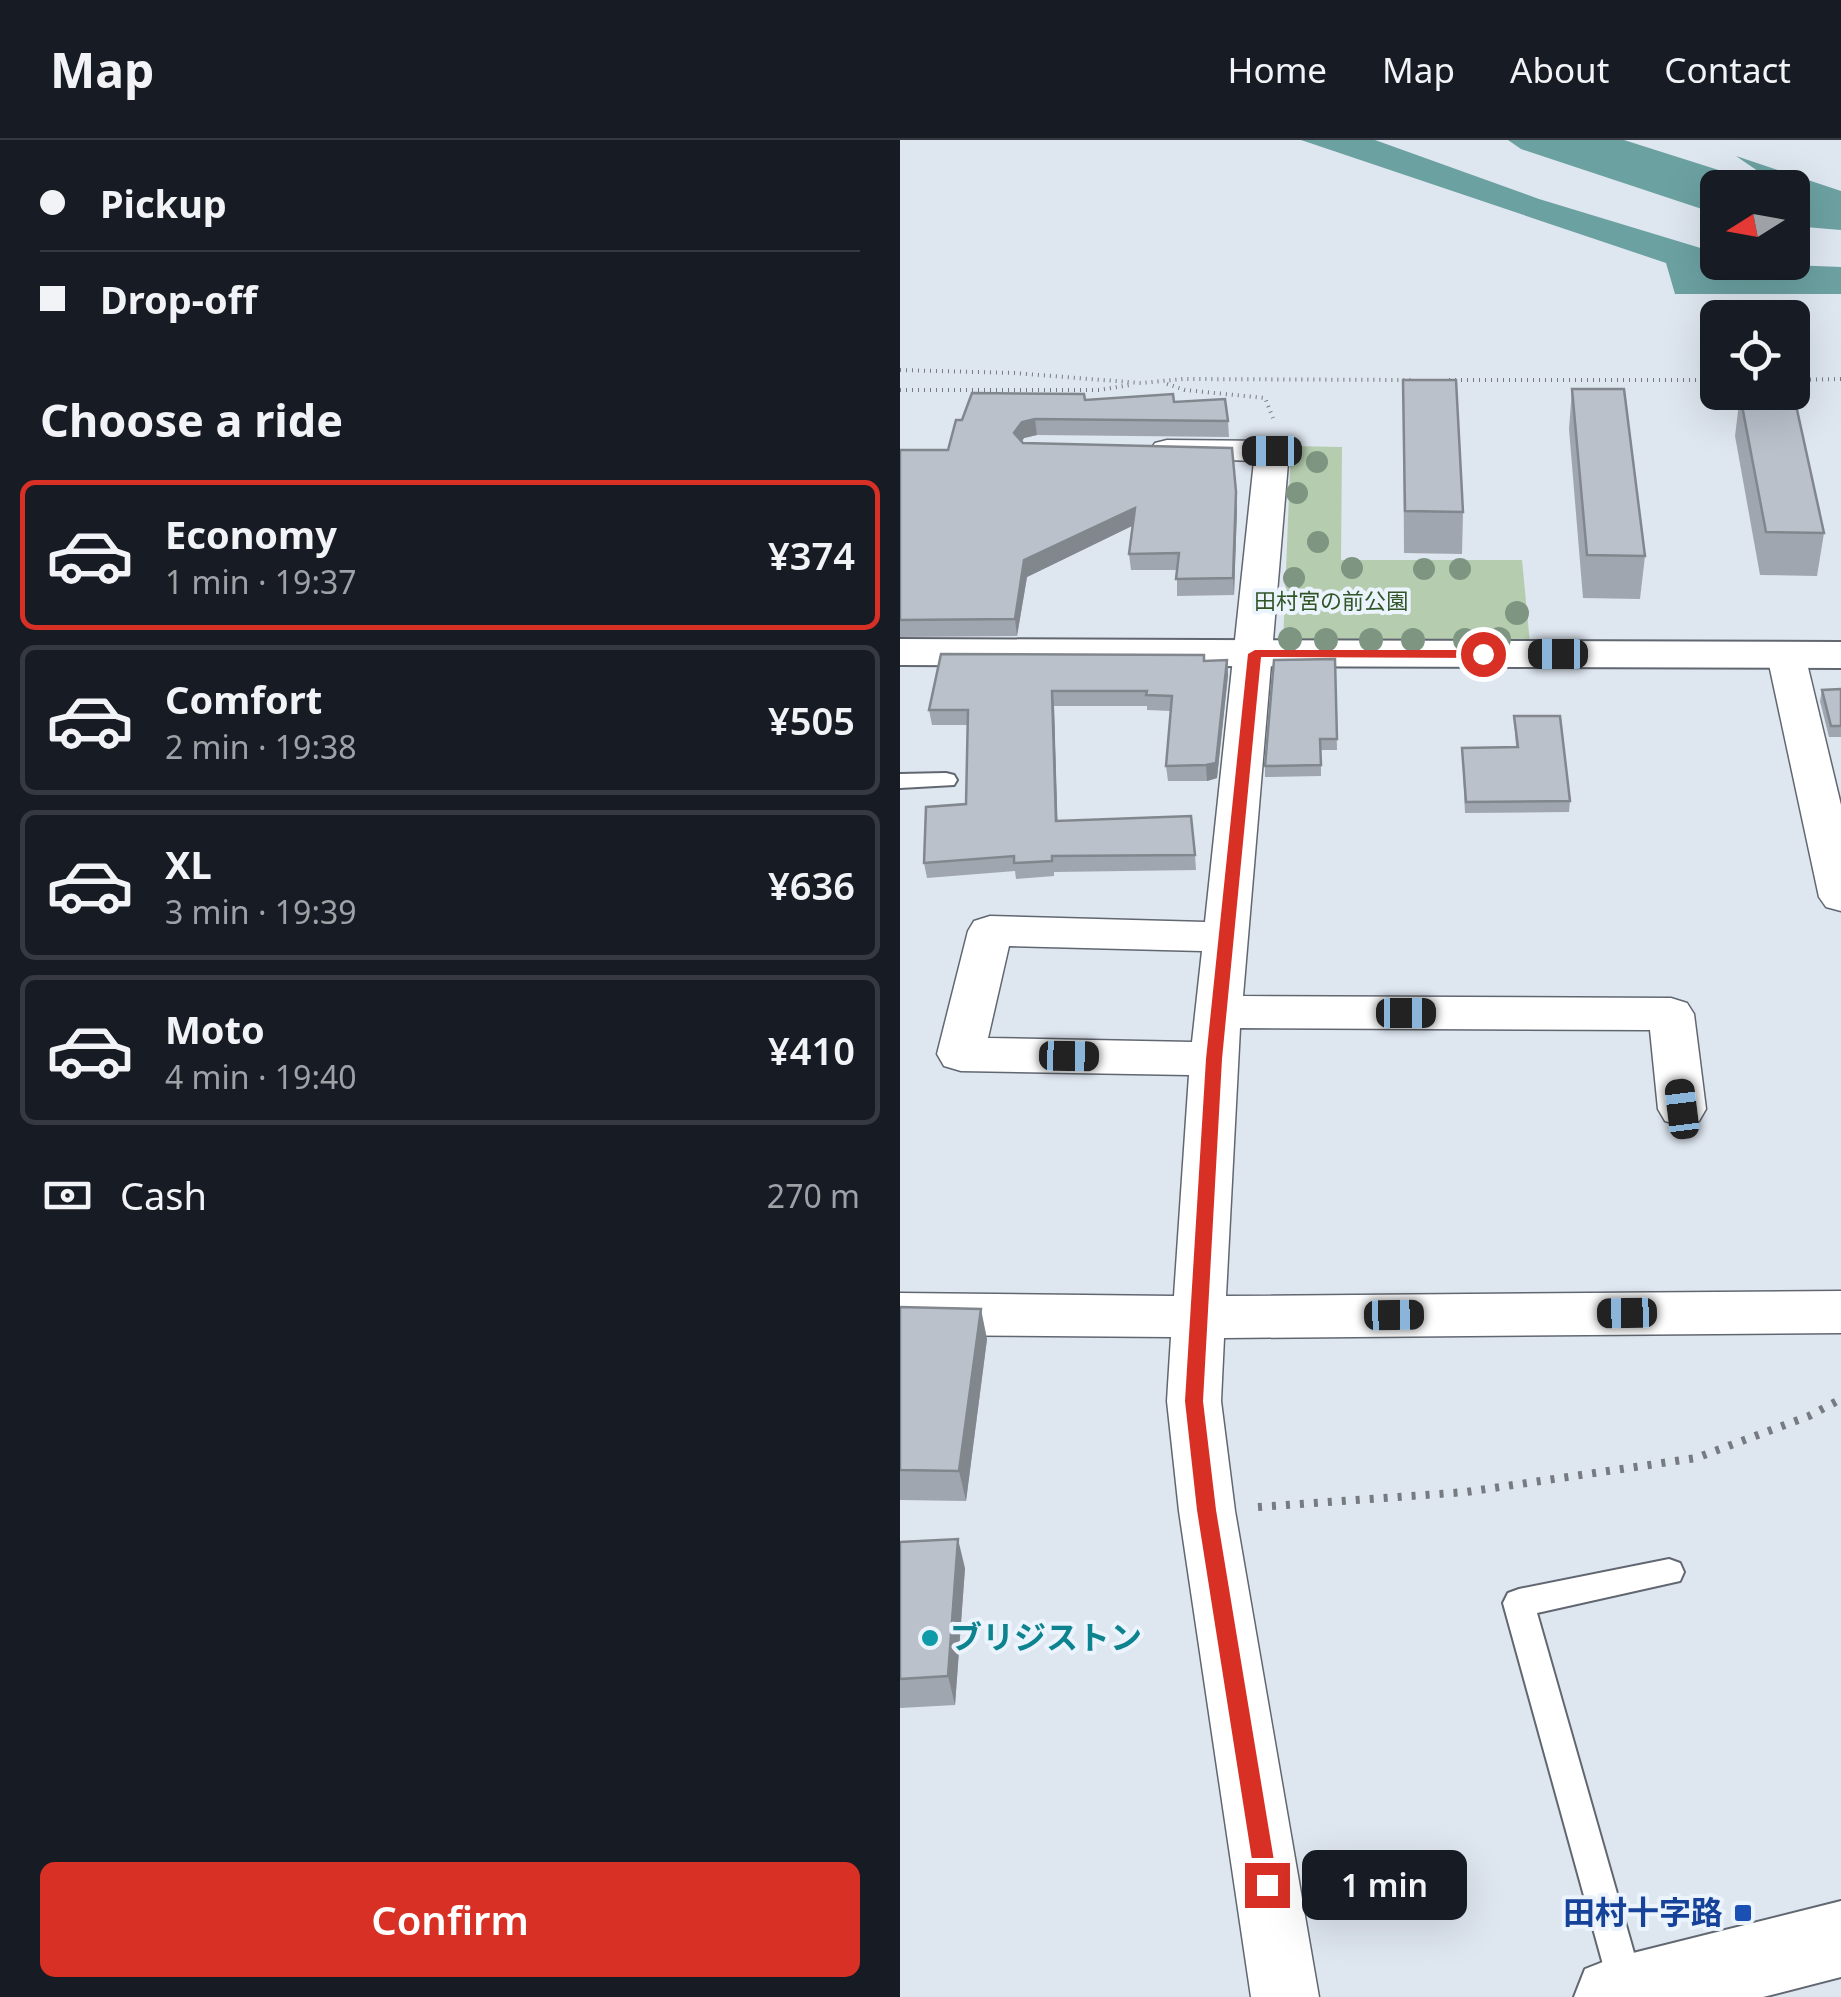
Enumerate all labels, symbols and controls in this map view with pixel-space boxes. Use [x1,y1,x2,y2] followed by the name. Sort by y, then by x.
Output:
[50,37,154,102] text: Map
[1228,46,1327,93] text: Home
[1382,46,1455,93] text: Map
[1510,46,1609,93] text: About
[1664,46,1791,93] text: Contact
[1700,170,1810,280] north arrow
[1700,170,1810,410] map controls
[100,177,227,229] text: Pickup
[100,273,257,325] text: Drop-off
[1700,300,1810,410] button: locate
[40,389,343,450] text: Choose a ride
[1242,436,1302,466] car
[165,508,337,560] text: Economy
[45,510,135,600] icon: car
[768,529,855,581] text: ¥374
[165,560,357,603] text: 1 min · 19:37
[1254,585,1408,615] park label: 田村宮の前公園
[1461,632,1506,677] route start
[1528,639,1588,669] car
[165,673,322,725] text: Comfort
[45,675,135,765] icon: car
[768,694,855,746] text: ¥505
[165,725,357,768] text: 2 min · 19:38
[165,838,212,890] text: XL
[45,840,135,930] icon: car
[768,859,855,911] text: ¥636
[165,890,357,933] text: 3 min · 19:39
[1376,998,1436,1028] car
[165,1003,265,1055] text: Moto
[45,1005,135,1095] icon: car
[768,1024,855,1076] text: ¥410
[1039,1040,1099,1072] car
[165,1055,357,1098] text: 4 min · 19:40
[1663,1077,1701,1141] car
[40,1168,95,1223] icon: cash
[120,1169,207,1221] text: Cash
[767,1174,860,1217] text: 270 m
[1597,1297,1657,1329] car
[1364,1299,1424,1331] car
[950,1615,1142,1658] place label: ブリジストン
[919,1627,941,1649] marker: ブリジストン
[1302,1850,1467,1920] callout: 1 min
[40,1862,860,1977] button: Confirm
[1245,1863,1290,1908] route end
[1341,1863,1428,1906] text: 1 min
[1563,1890,1723,1933] place label: 田村十字路
[1732,1902,1754,1924] marker: 田村十字路

